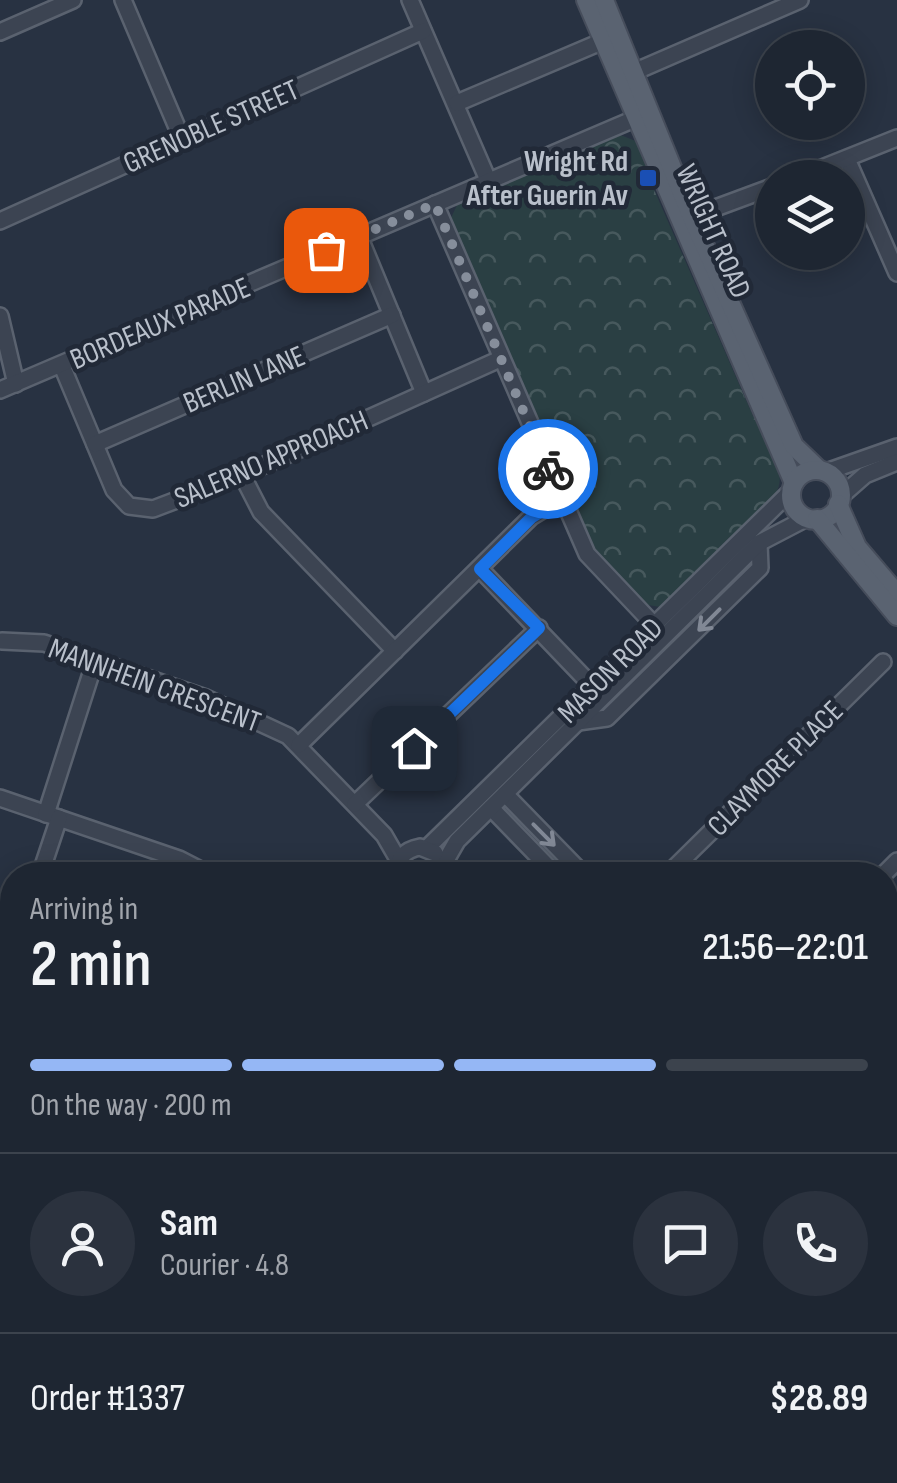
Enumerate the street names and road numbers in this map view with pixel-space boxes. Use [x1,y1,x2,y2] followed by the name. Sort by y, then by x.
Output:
[118,72,305,182] street label: GRENOBLE STREET
[668,159,759,304] street label: WRIGHT ROAD
[65,270,256,378] street label: BORDEAUX PARADE
[178,338,311,422] street label: BERLIN LANE
[169,403,374,517] street label: SALERNO APPROACH
[551,611,671,731] street label: MASON ROAD
[44,631,266,741] street label: MANNHEIN CRESCENT
[700,693,851,844] street label: CLAYMORE PLACE

